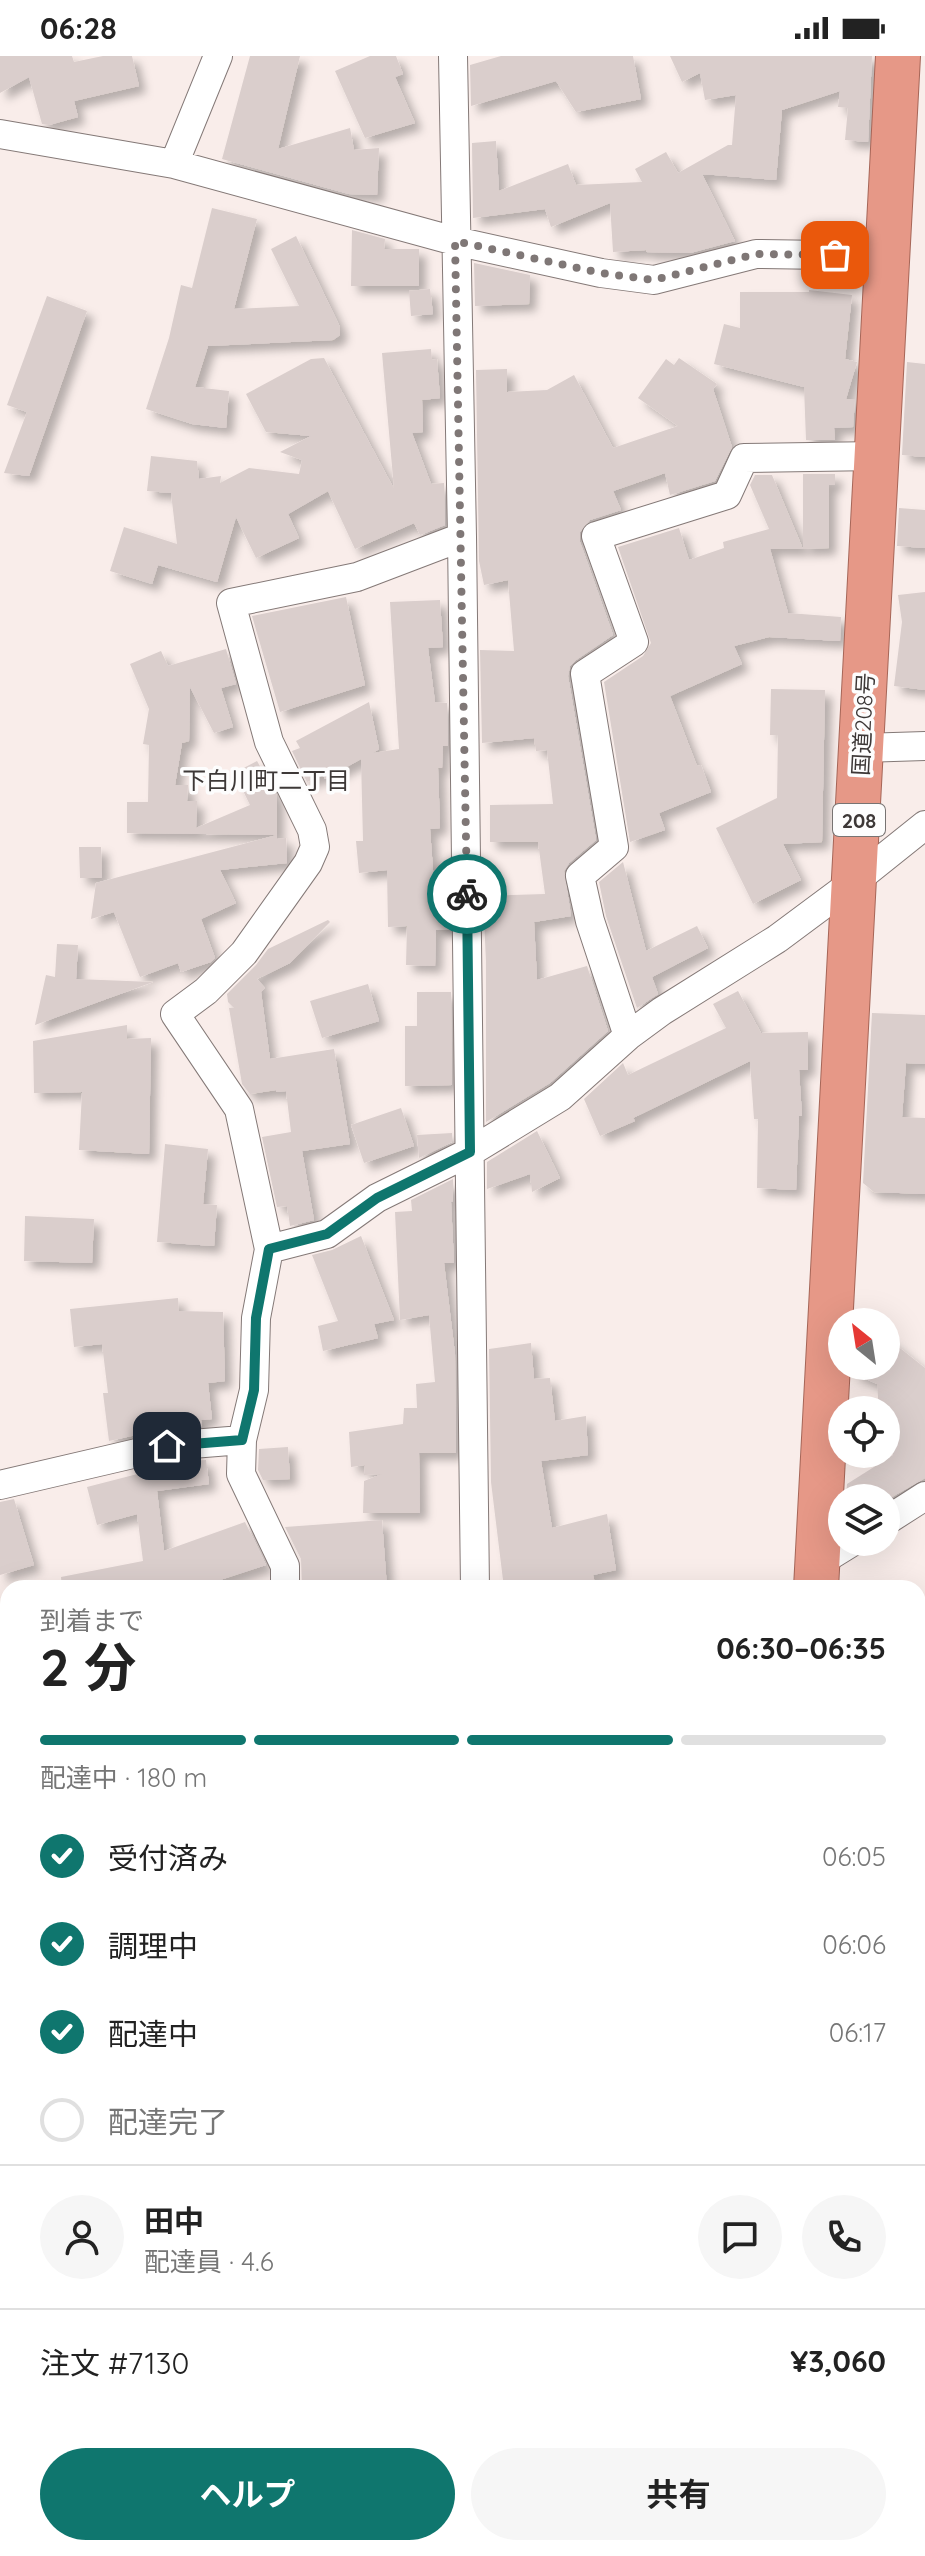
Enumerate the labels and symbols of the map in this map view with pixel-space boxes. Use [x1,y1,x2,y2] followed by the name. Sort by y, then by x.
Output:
[801,221,869,289] pin
[846,672,880,776] street label: 国道208号
[182,765,350,795] district label: 下白川町二丁目
[833,804,885,836] road number: 208
[427,854,507,934] courier
[828,1308,900,1380] north arrow
[133,1412,201,1480] pin

